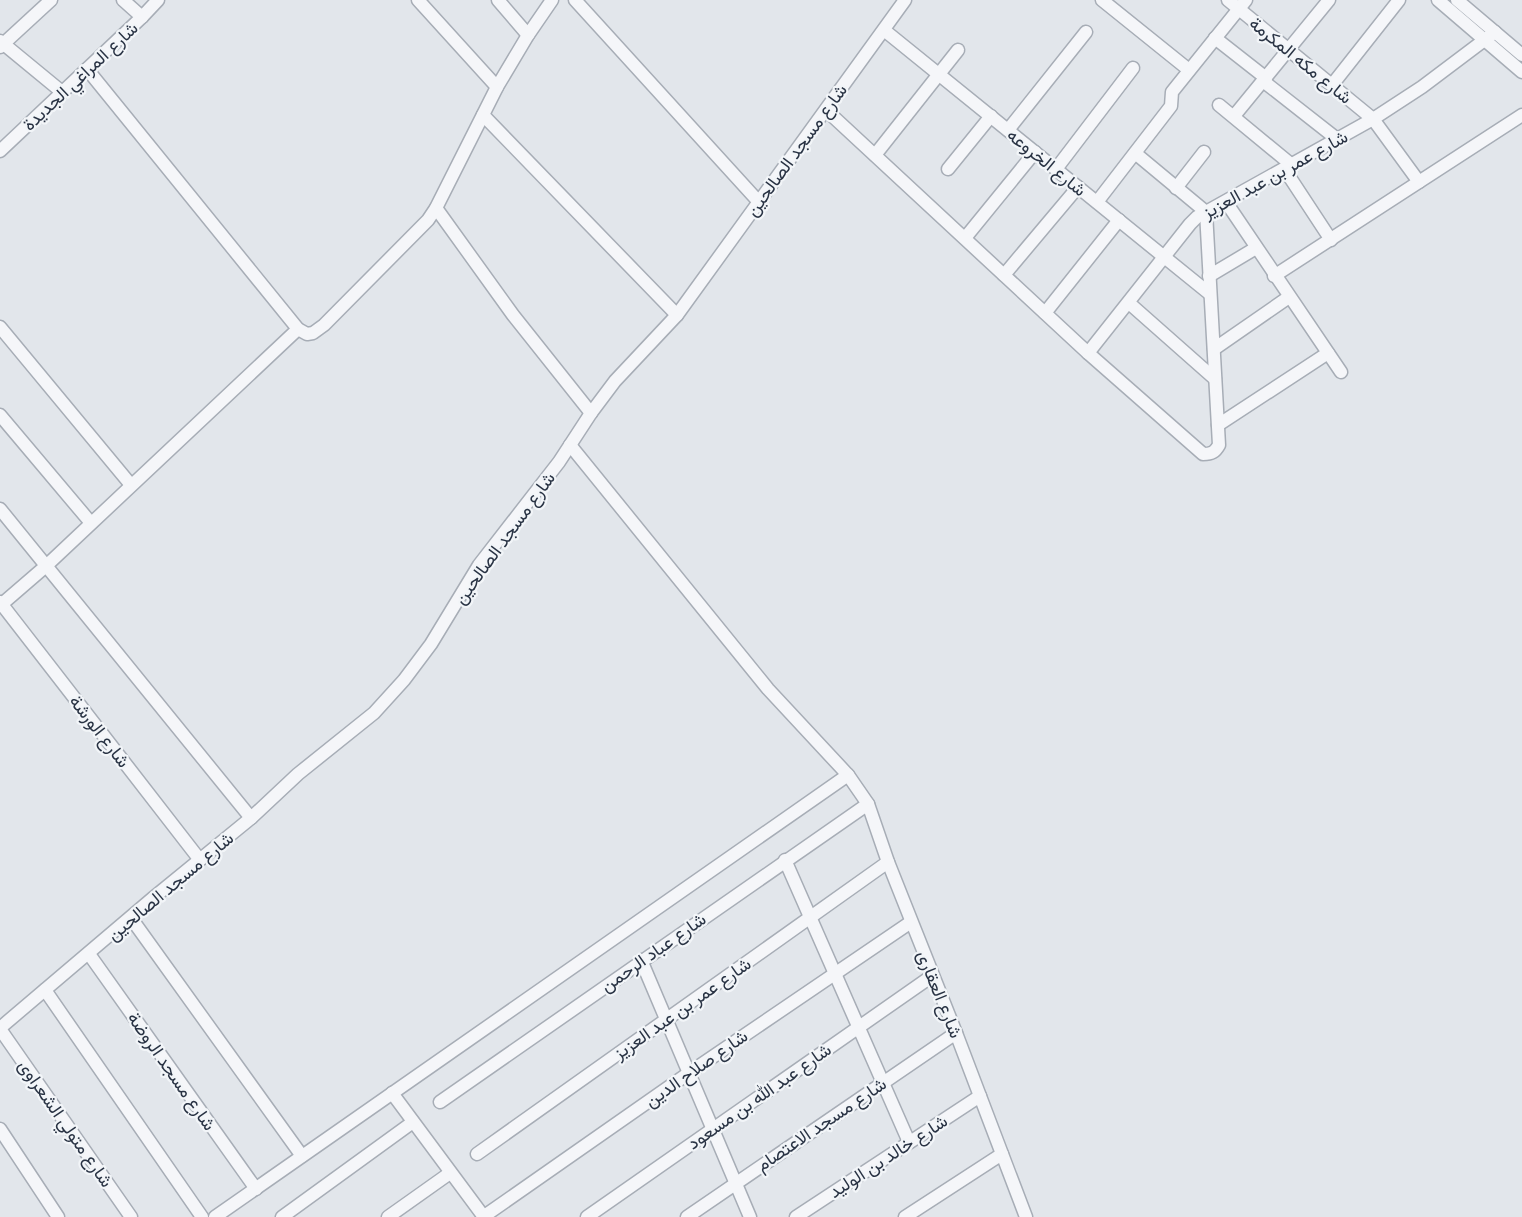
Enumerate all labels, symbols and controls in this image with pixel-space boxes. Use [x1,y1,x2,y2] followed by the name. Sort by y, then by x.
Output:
[1244,12,1357,109] street label: شارع مكه المكرمة
[18,17,145,138] street label: شارع المراغي الجديدة
[741,80,853,221] street label: شارع مسجد الصالحين
[1002,124,1091,202] street label: شارع الخروعه
[1198,125,1352,225] street label: شارع عمر بن عبد العزيز
[449,468,561,609] street label: شارع مسجد الصالحين
[64,691,135,773] street label: شارع الورشة
[103,827,239,946] street label: شارع مسجد الصالحين
[596,908,711,998] street label: شارع عباد الرحمن
[911,947,967,1042] street label: شارع العقارى
[609,953,756,1065] street label: شارع عمر بن عبد العزيز
[122,1008,221,1135] street label: شارع مسجد الروضة
[641,1025,753,1113] street label: شارع صلاح الدين
[683,1038,836,1155] street label: شارع عبد الله بن مسعود
[10,1055,118,1194] street label: شارع متولي الشعراوى
[752,1073,891,1177] street label: شارع مسجد الاعتصام
[825,1110,952,1204] street label: شارع خالد بن الوليد

